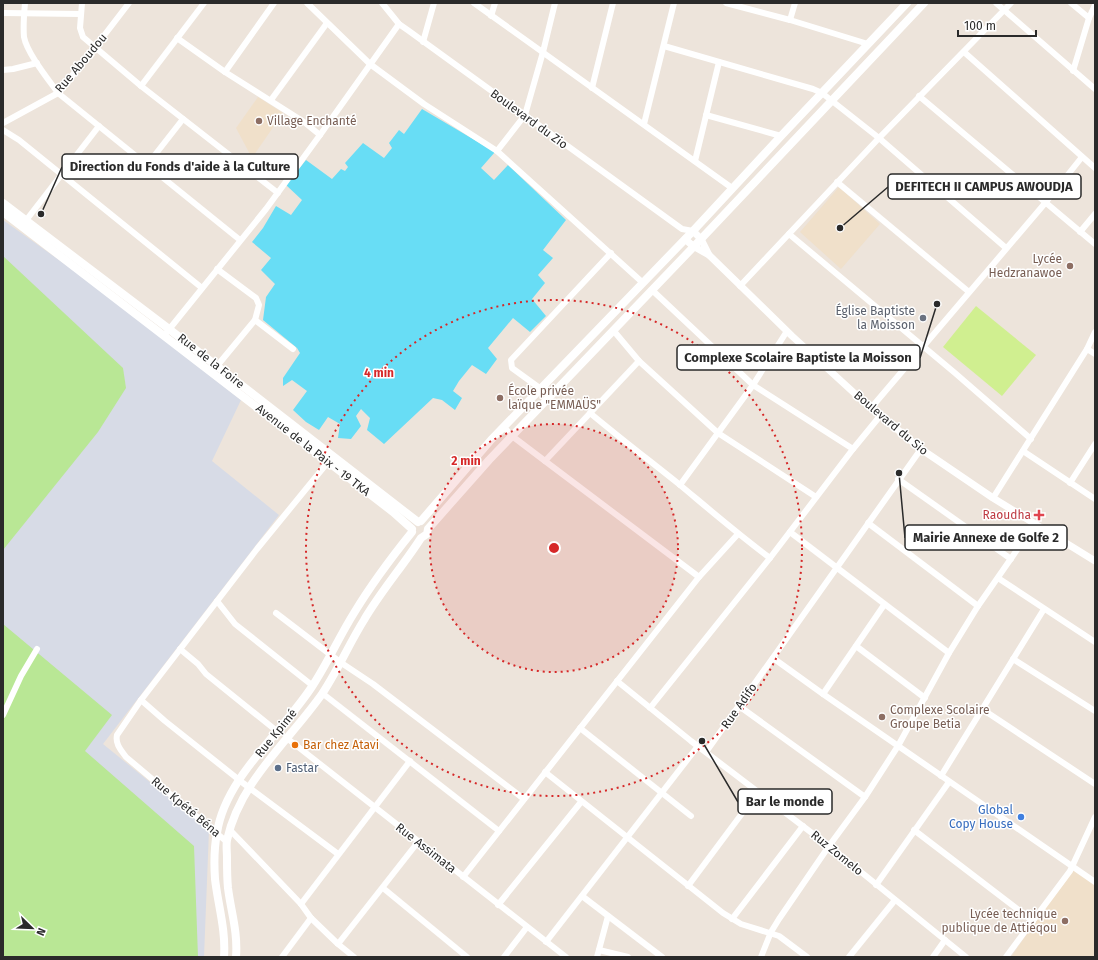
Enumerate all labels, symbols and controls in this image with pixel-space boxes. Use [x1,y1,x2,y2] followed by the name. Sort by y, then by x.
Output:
[958,12,1036,38] scale bar
[964,19,996,33] text: 100 m
[52,30,110,96] street label: Rue Aboudou
[488,86,570,152] street label: Boulevard du Zio
[267,114,357,128] place label: Village Enchanté
[254,116,264,126] marker: Village Enchanté
[62,154,298,179] callout: Direction du Fonds d'aide à la Culture
[70,159,290,174] text: Direction du Fonds d'aide à la Culture
[888,174,1081,199] callout: DEFITECH II CAMPUS AWOUDJA
[895,179,1073,194] text: DEFITECH II CAMPUS AWOUDJA
[988,252,1062,280] place label: Lycée Hedzranawoe
[1065,261,1075,271] marker: Lycée Hedzranawoe
[835,303,915,332] place label: Église Baptiste la Moisson
[918,313,928,323] marker: Église Baptiste la Moisson
[175,331,247,391] street label: Rue de la Foire
[677,345,920,370] callout: Complexe Scolaire Baptiste la Moisson
[684,350,912,365] text: Complexe Scolaire Baptiste la Moisson
[364,366,394,380] text: 4 min
[508,383,601,412] place label: École privée laïque "EMMAÜS"
[851,388,931,458] street label: Boulevard du Sio
[495,393,505,403] marker: École privée laïque "EMMAÜS"
[253,401,373,499] street label: Avenue de la Paix - 19 TKA
[451,454,481,468] text: 2 min
[983,508,1031,522] place label: Raoudha
[1034,510,1044,520] marker: Raoudha
[905,525,1067,550] callout: Mairie Annexe de Golfe 2
[913,530,1059,545] text: Mairie Annexe de Golfe 2
[547,541,561,555] centre of rings
[718,681,760,731] street label: Rue Adifo
[890,703,989,731] place label: Complexe Scolaire Groupe Betia
[252,706,300,760] street label: Rue Kpimé
[877,712,887,722] marker: Complexe Scolaire Groupe Betia
[303,738,379,752] place label: Bar chez Atavi
[290,740,300,750] marker: Bar chez Atavi
[286,761,319,775] place label: Fastar
[273,763,283,773] marker: Fastar
[149,774,223,840] street label: Rue Kpété Béna
[738,789,832,814] callout: Bar le monde
[746,794,824,809] text: Bar le monde
[949,803,1013,831] place label: Global Copy House
[1016,812,1026,822] marker: Global Copy House
[393,820,459,876] street label: Rue Assimata
[808,828,866,878] street label: Ruz Zomelo
[941,907,1057,935] place label: Lycée technique publique de Attiéqou
[12,908,52,948] north arrow
[1060,916,1070,926] marker: Lycée technique publique de Attiéqou
[33,926,48,938] text: N

